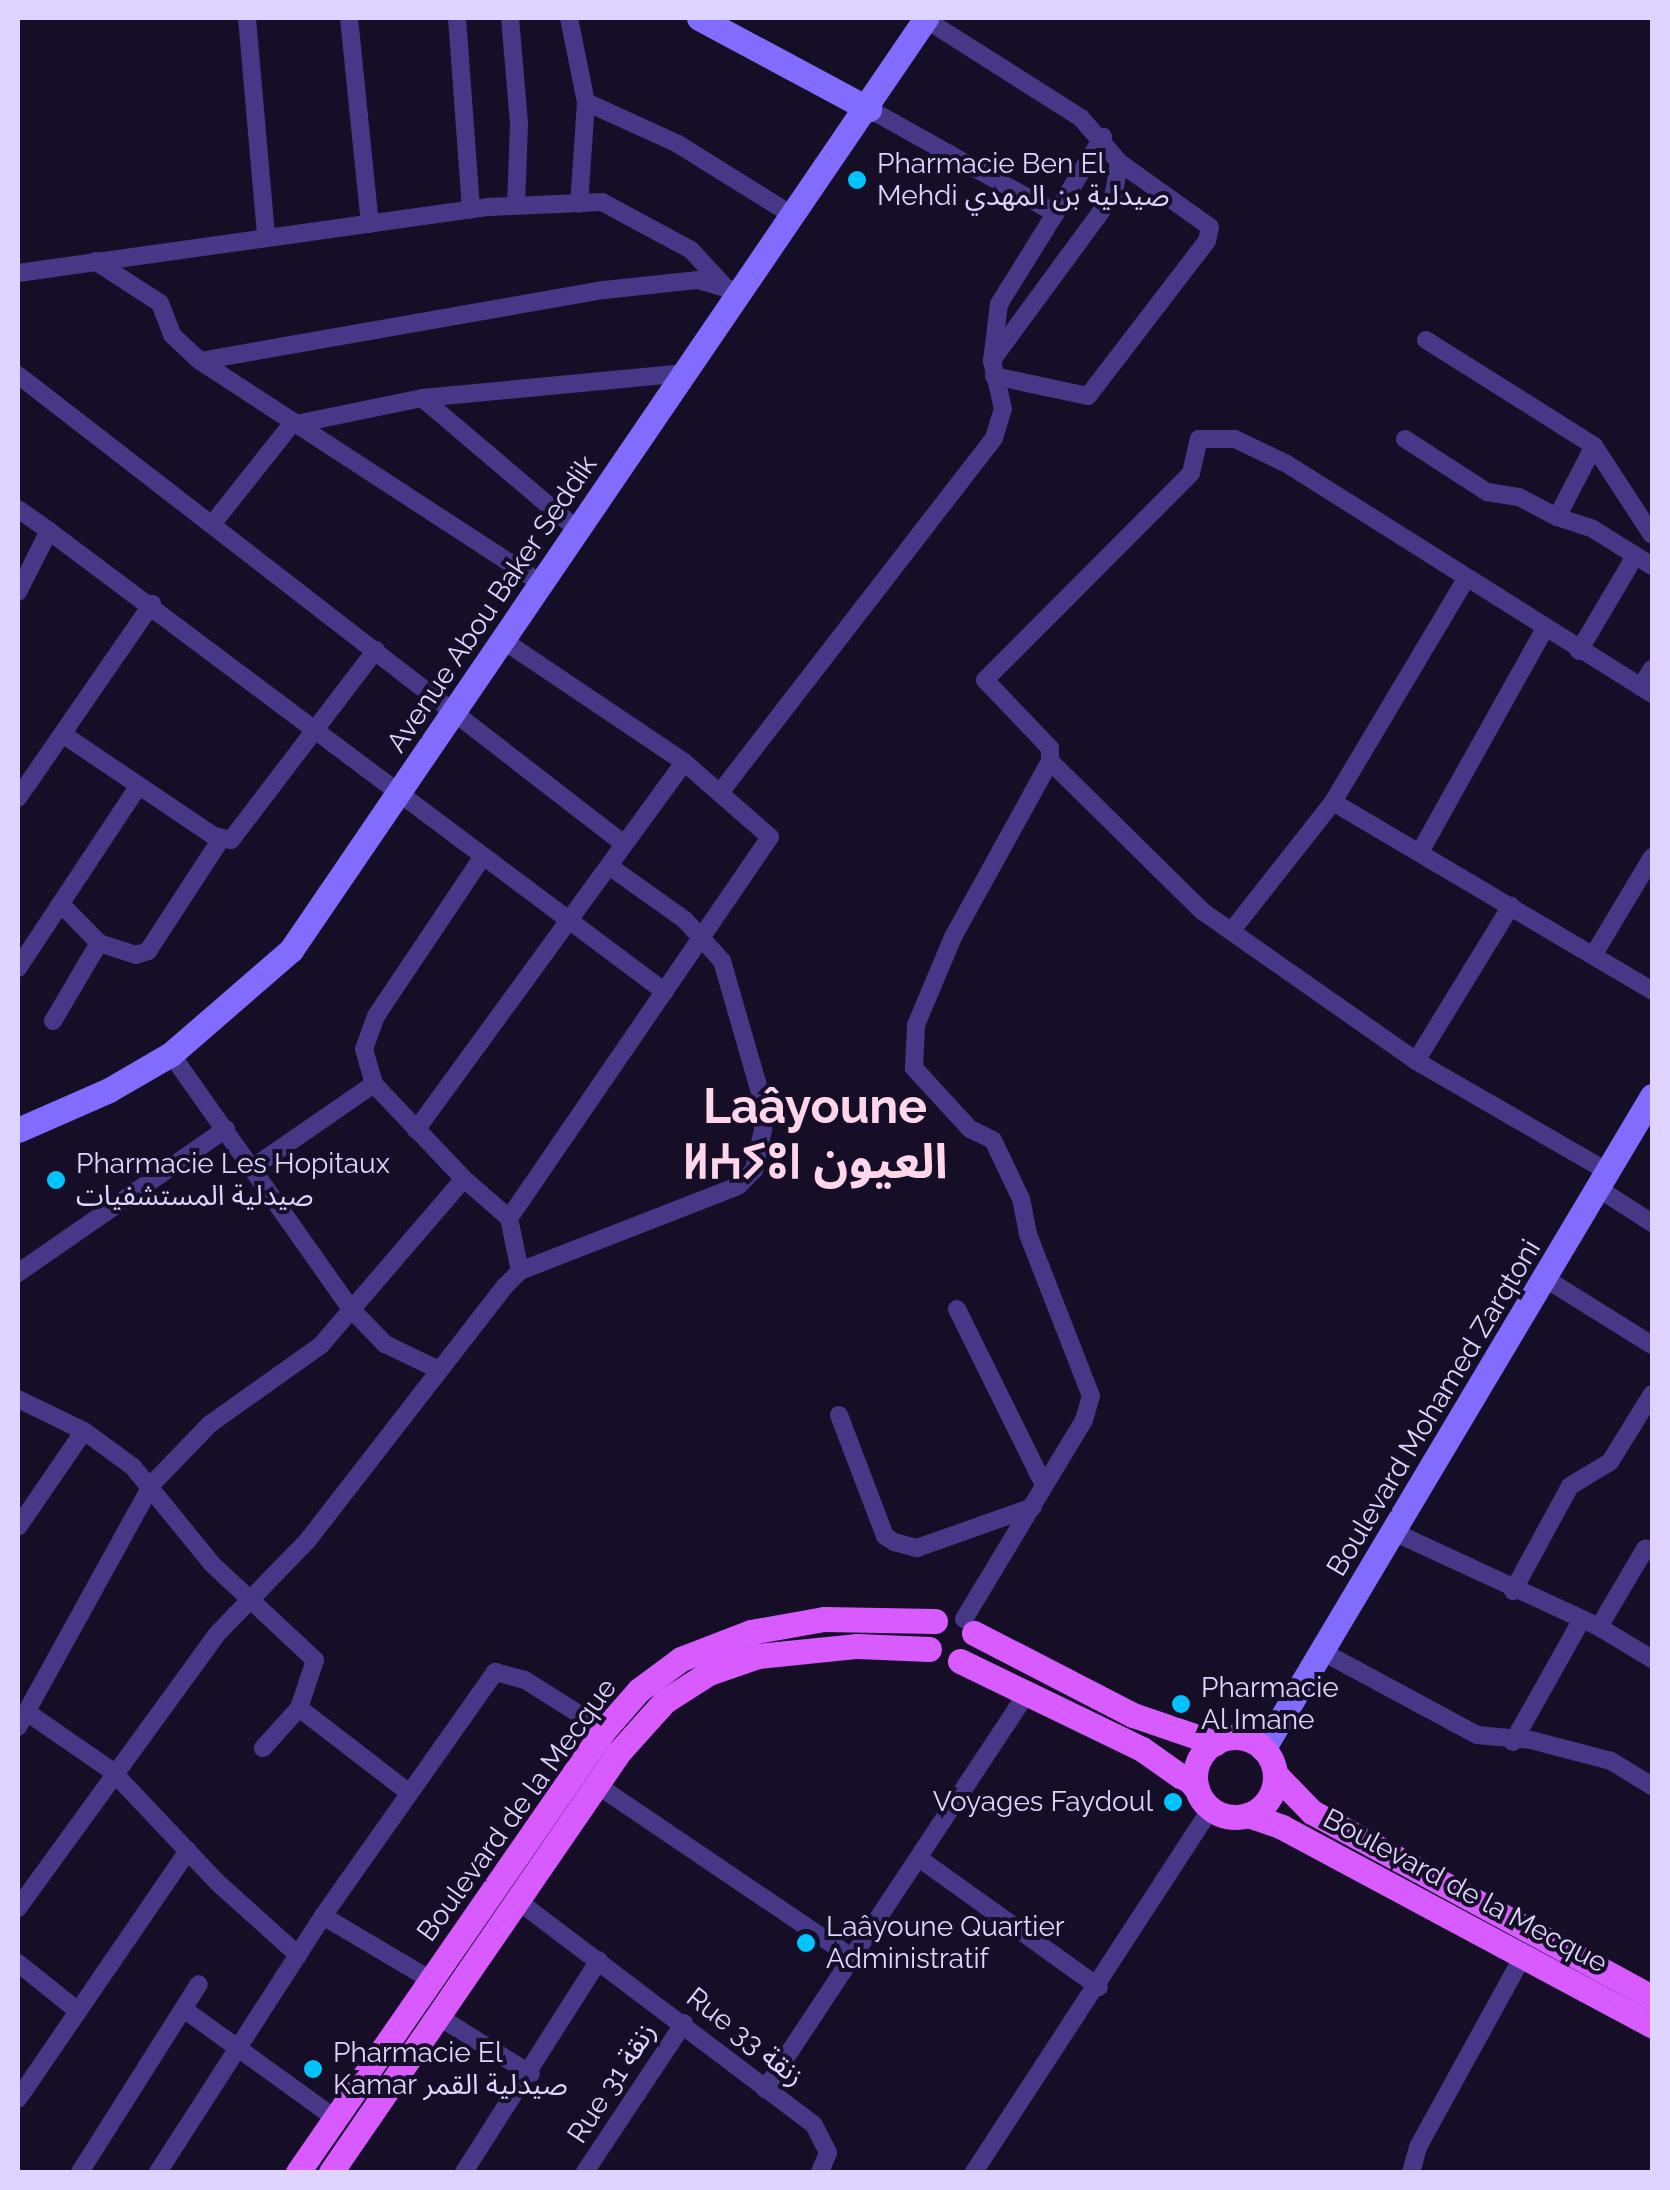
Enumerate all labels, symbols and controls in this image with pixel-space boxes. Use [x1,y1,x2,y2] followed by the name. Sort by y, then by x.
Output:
[877,147,1169,213] place label: Pharmacie Ben El Mehdi صيدلية بن المهدي
[846,169,868,191] marker: Pharmacie Ben El Mehdi صيدلية بن المهدي
[379,448,605,760] street label: Avenue Abou Baker Seddik
[682,1077,948,1190] district label: Laâyoune ⵍⵄⵢⵓⵏ العيون
[76,1147,390,1213] place label: Pharmacie Les Hopitaux صيدلية المستشفيات
[45,1169,67,1191] marker: Pharmacie Les Hopitaux صيدلية المستشفيات
[1320,1234,1548,1582] street label: Boulevard Mohamed Zarqtoni
[1201,1671,1339,1737] place label: Pharmacie Al Imane
[410,1672,624,1948] street label: Boulevard de la Mecque
[1170,1693,1192,1715] marker: Pharmacie Al Imane
[933,1785,1153,1819] place label: Voyages Faydoul
[1162,1791,1184,1813] marker: Voyages Faydoul
[1317,1802,1613,1980] street label: Boulevard de la Mecque
[826,1910,1065,1976] place label: Laâyoune Quartier Administratif
[795,1932,817,1954] marker: Laâyoune Quartier Administratif
[680,1981,810,2093] street label: Rue 33 زنقة
[561,2016,663,2150] street label: Rue 31 زنقة
[333,2036,568,2102] place label: Pharmacie El Kamar صيدلية القمر
[302,2058,324,2080] marker: Pharmacie El Kamar صيدلية القمر

